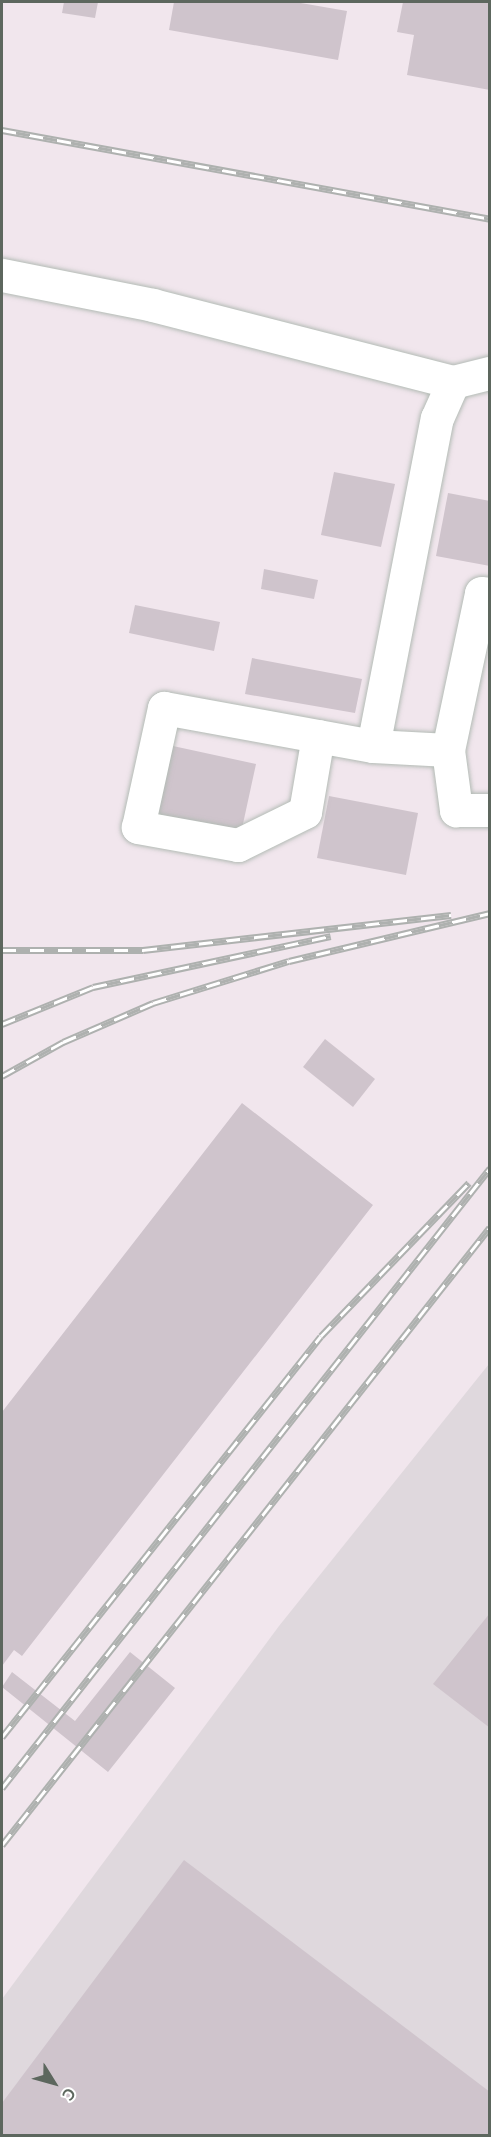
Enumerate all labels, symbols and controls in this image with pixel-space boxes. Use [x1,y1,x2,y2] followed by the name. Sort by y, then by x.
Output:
[24,2053,84,2113] north arrow
[56,2083,80,2105] text: С

